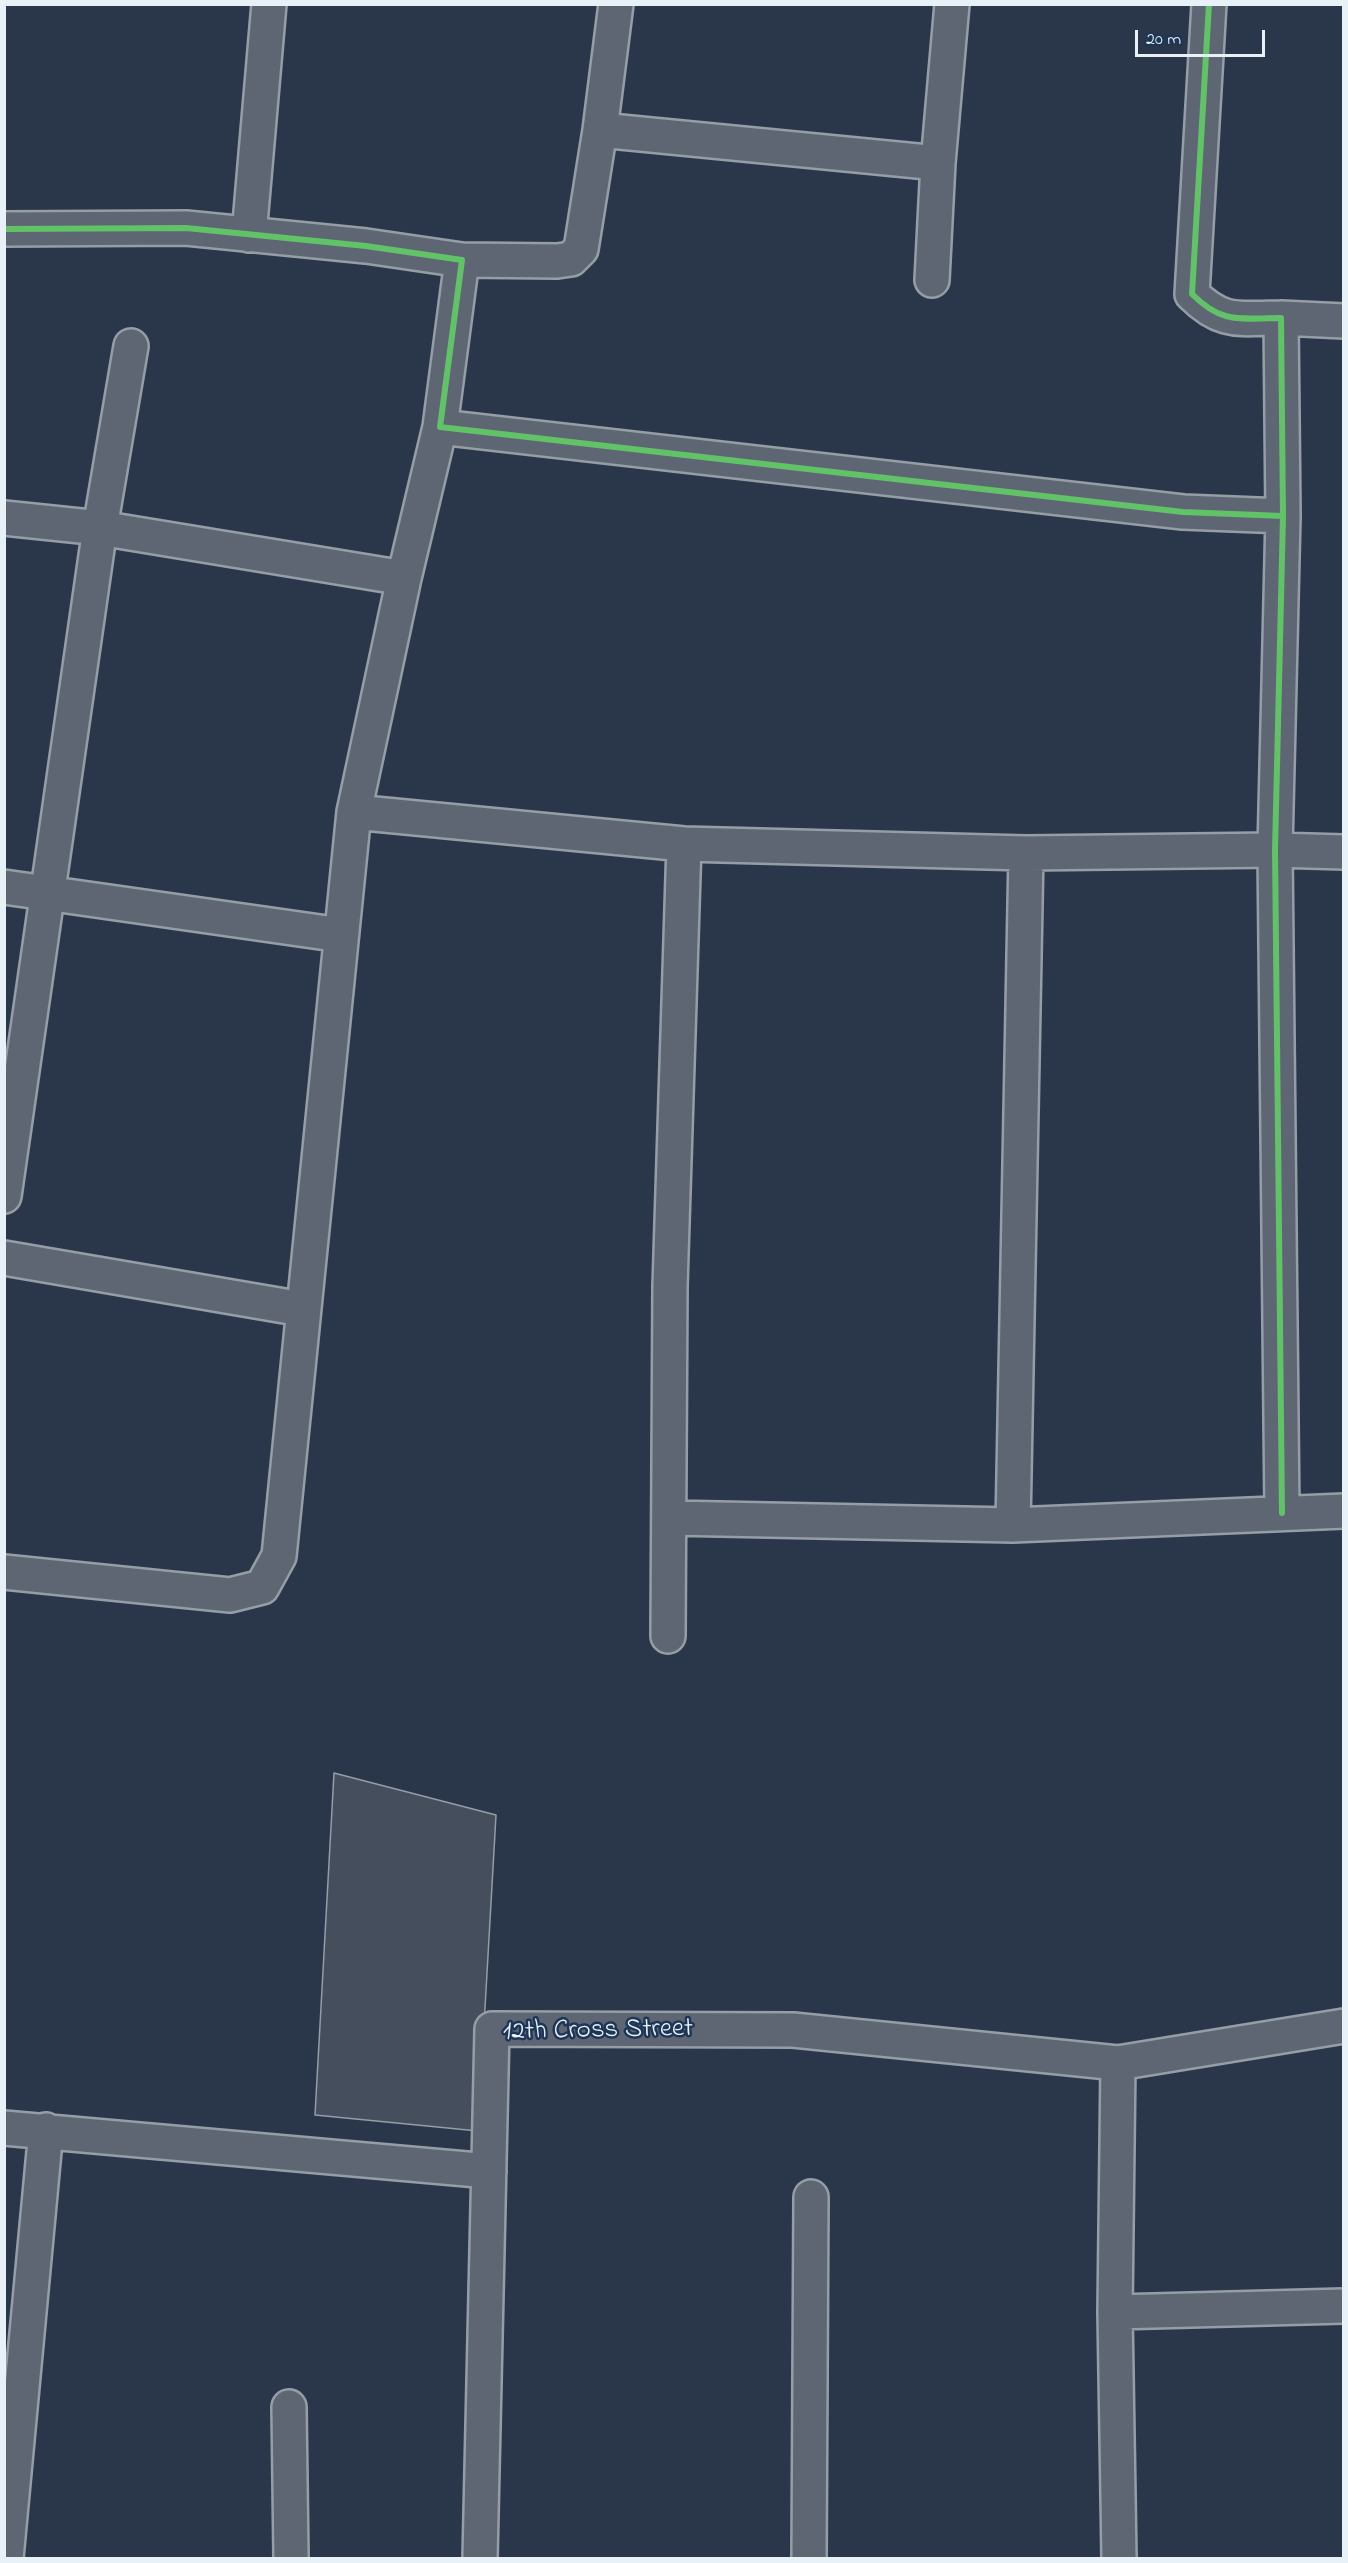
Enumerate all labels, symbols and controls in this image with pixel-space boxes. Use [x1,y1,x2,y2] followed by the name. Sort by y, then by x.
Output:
[1138,18,1268,56] scale bar
[1146,27,1181,53] text: 20 m
[503,2014,693,2050] street label: 12th Cross Street

